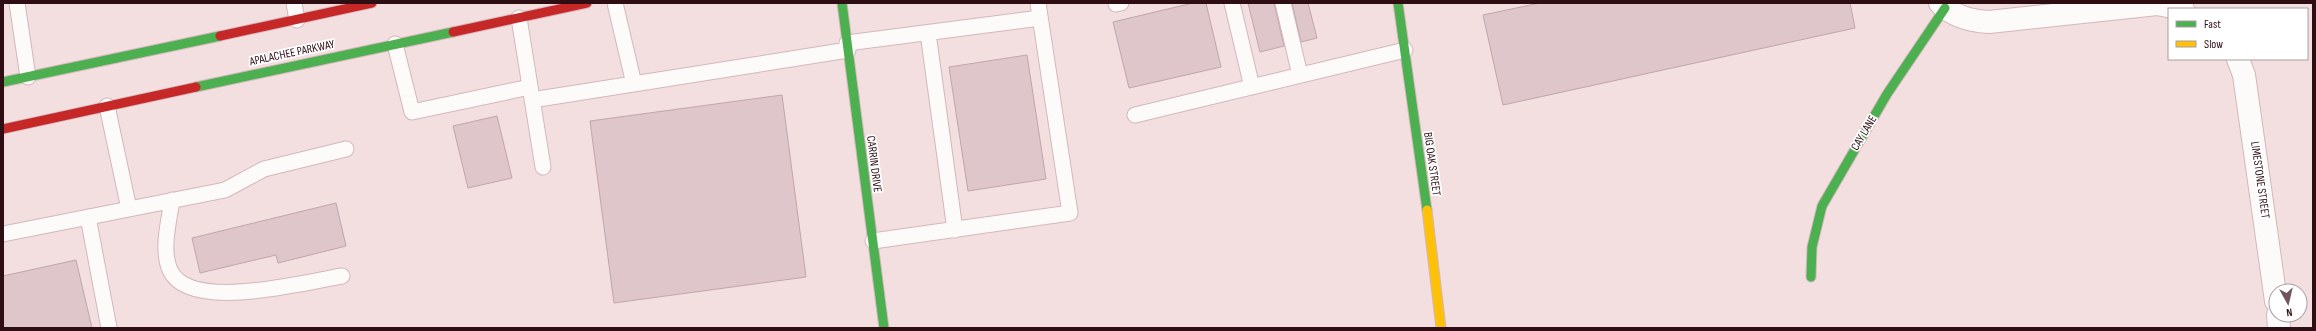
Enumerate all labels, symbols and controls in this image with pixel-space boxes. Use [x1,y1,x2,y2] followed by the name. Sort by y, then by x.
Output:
[2168,8,2308,60] legend
[2204,17,2221,32] text: Fast
[247,37,336,70] street label: APALACHEE PARKWAY
[2204,37,2223,52] text: Slow
[1848,113,1880,153] street label: CAY LANE
[1420,131,1444,197] street label: BIG OAK STREET
[863,135,885,193] street label: CARRIN DRIVE
[2247,140,2273,220] street label: LIMESTONE STREET
[2268,283,2308,323] north arrow
[2285,306,2293,319] text: N

